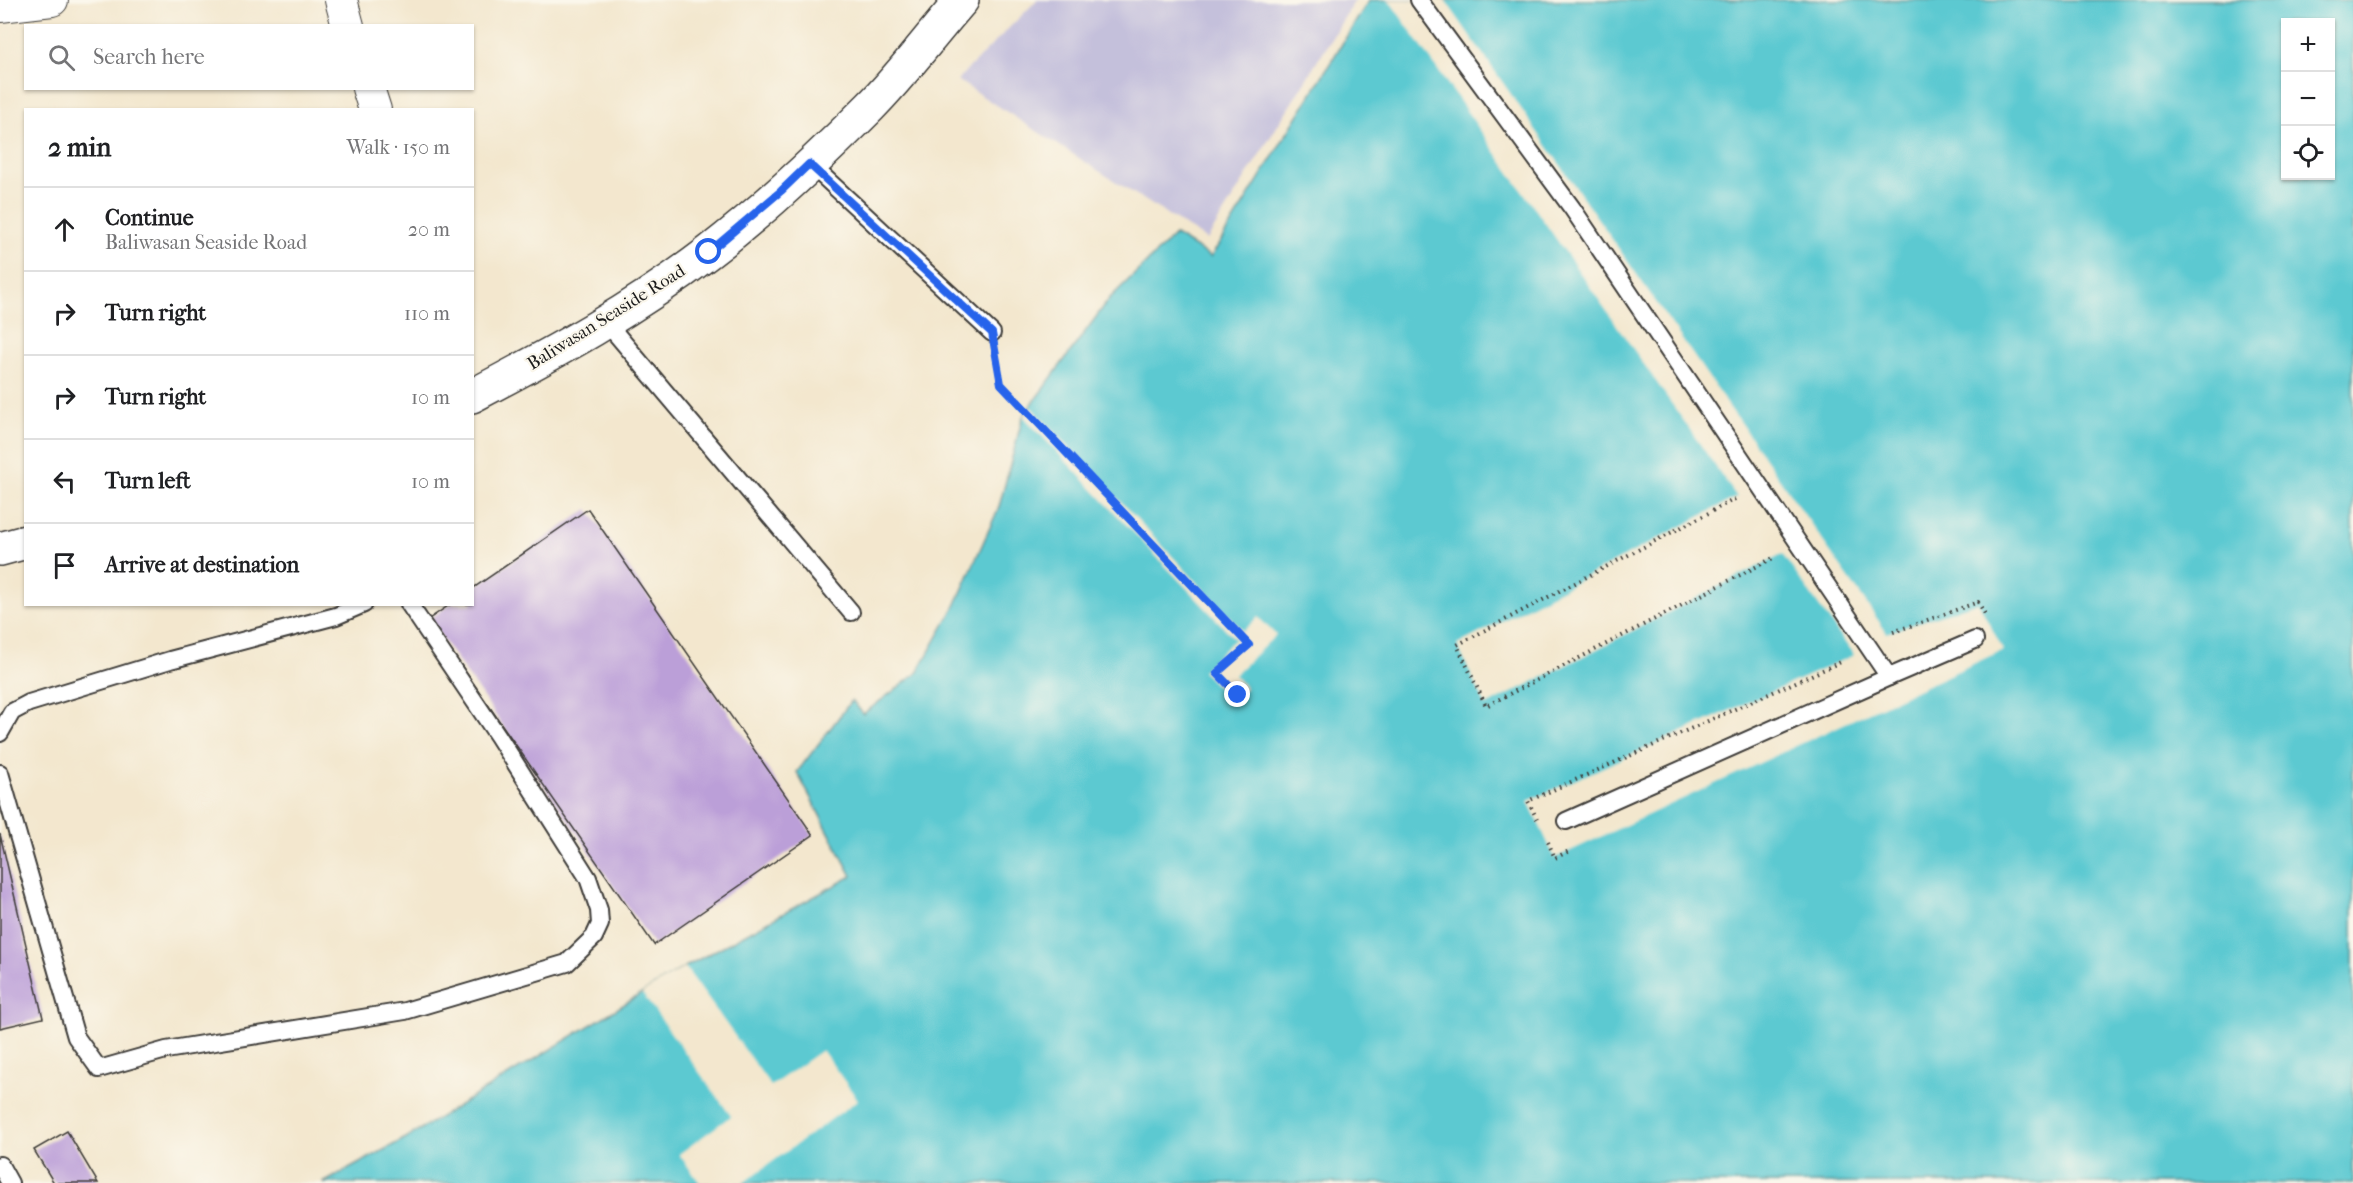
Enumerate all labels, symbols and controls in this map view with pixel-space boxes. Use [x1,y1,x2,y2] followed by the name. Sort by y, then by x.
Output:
[2281,18,2335,180] map controls
[2281,18,2335,72] button: +
[24,24,474,90] search box
[45,41,78,74] icon: search
[93,44,205,70] text: Search here
[2281,72,2335,126] button: −
[2281,126,2335,180] button: locate
[48,132,111,163] text: 2 min
[346,136,450,159] text: Walk · 150 m
[105,205,194,231] text: Continue
[48,213,81,246] icon: ahead
[408,218,450,241] text: 20 m
[105,231,307,254] text: Baliwasan Seaside Road
[695,238,721,264] route start
[524,260,689,375] street label: Baliwasan Seaside Road
[48,297,81,330] icon: right
[105,300,206,326] text: Turn right
[404,302,450,325] text: 110 m
[48,381,81,414] icon: right
[105,384,206,410] text: Turn right
[411,386,450,409] text: 10 m
[48,465,81,498] icon: left
[105,468,191,494] text: Turn left
[411,470,450,493] text: 10 m
[48,549,81,582] icon: arrive
[105,552,299,578] text: Arrive at destination
[1224,681,1250,707] route end

